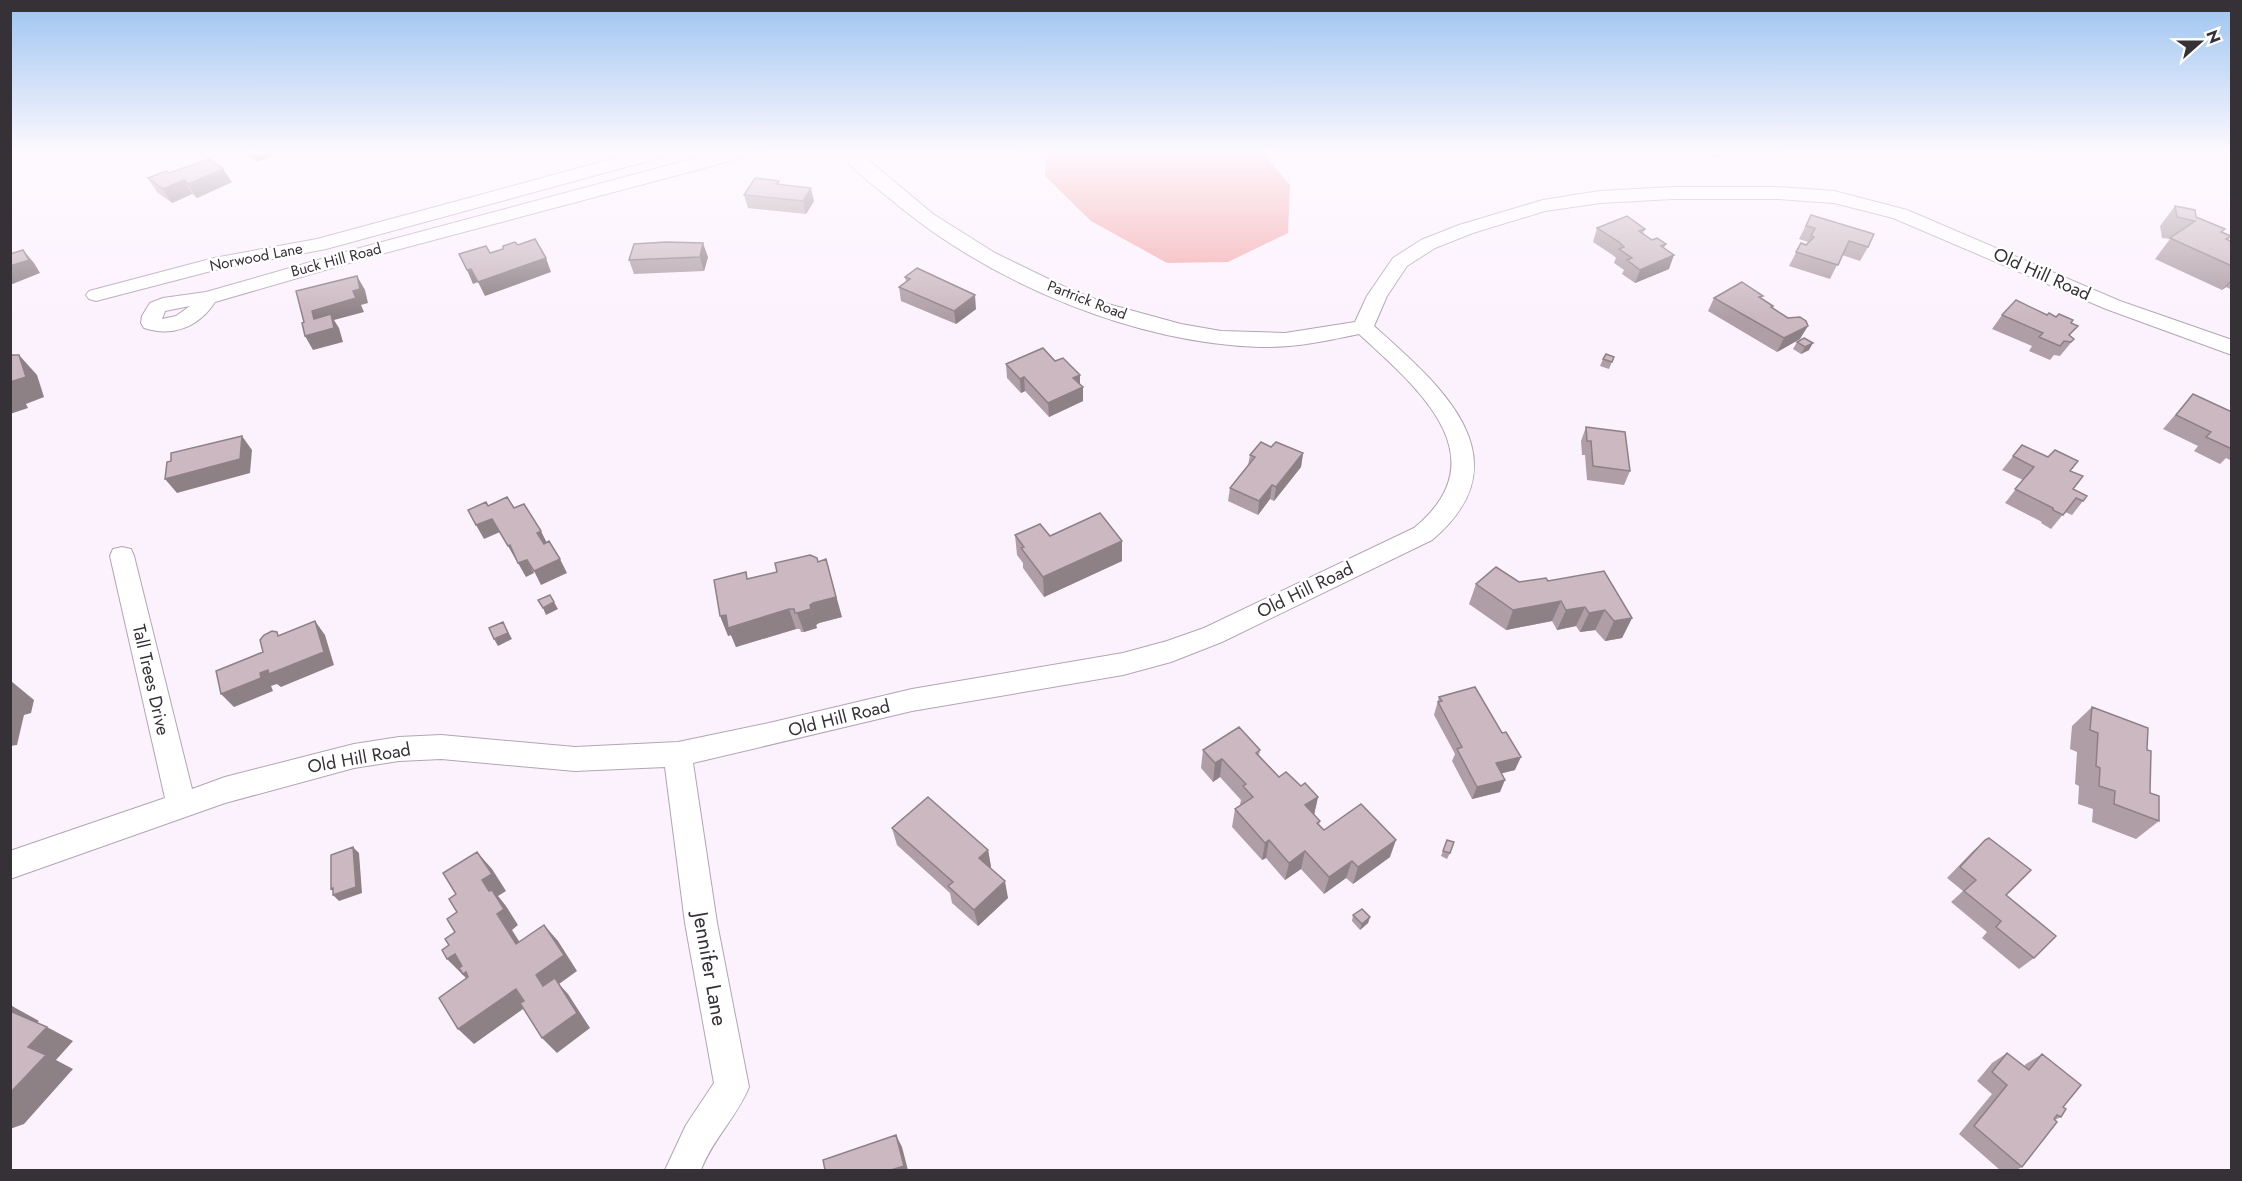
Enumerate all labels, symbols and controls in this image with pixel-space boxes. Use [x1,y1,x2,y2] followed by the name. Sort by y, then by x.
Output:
[2170,12,2230,72] north arrow
[2201,27,2227,47] text: N
[208,237,305,277] street label: Norwood Lane
[288,237,384,283] street label: Buck Hill Road
[1989,241,2095,307] street label: Old Hill Road
[1044,275,1130,325] street label: Partrick Road
[1253,556,1357,624] street label: Old Hill Road
[126,622,176,738] street label: Tall Trees Drive
[785,693,893,743] street label: Old Hill Road
[305,736,413,780] street label: Old Hill Road
[685,907,735,1028] street label: Jennifer Lane

